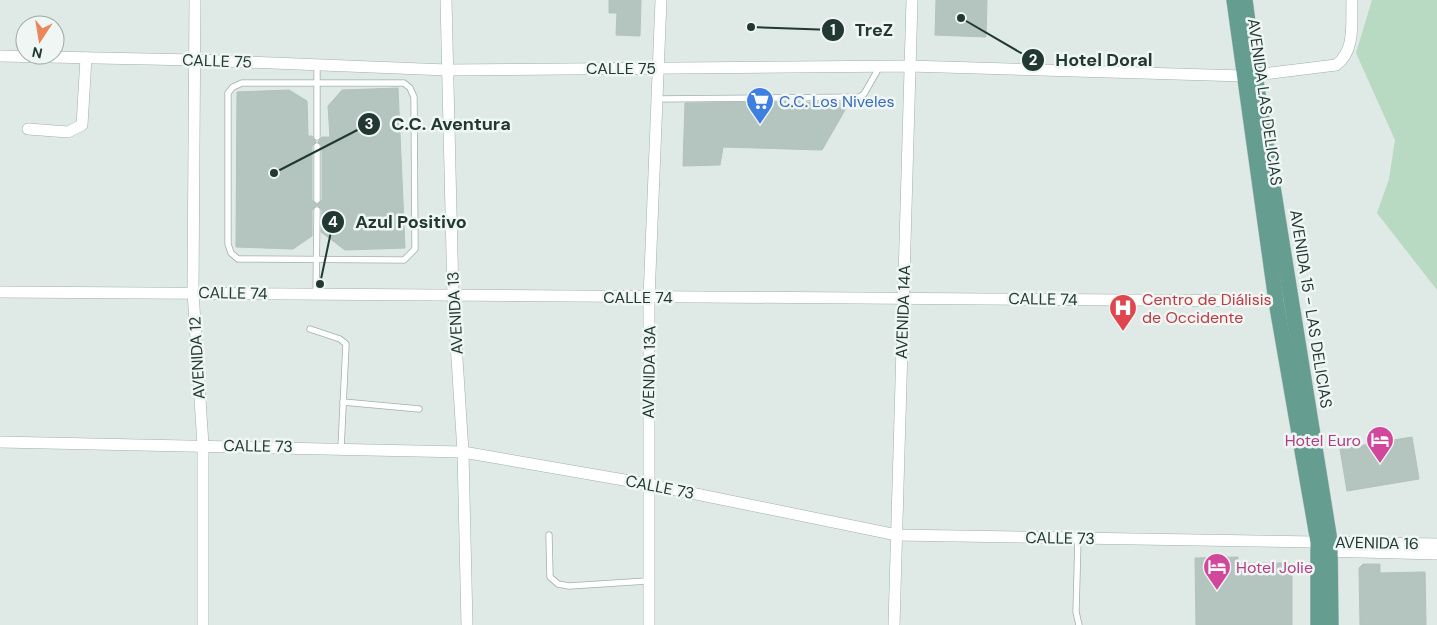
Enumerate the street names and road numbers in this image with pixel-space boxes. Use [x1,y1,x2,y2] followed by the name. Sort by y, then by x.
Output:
[1243,17,1287,187] street label: AVENIDA LAS DELICIAS
[182,49,252,73] street label: CALLE 75
[586,58,656,79] street label: CALLE 75
[1285,208,1337,410] street label: AVENIDA 15 - LAS DELICIAS
[891,264,915,359] street label: AVENIDA 14A
[442,271,468,355] street label: AVENIDA 13
[198,282,268,304] street label: CALLE 74
[603,287,673,308] street label: CALLE 74
[1008,288,1078,310] street label: CALLE 74
[184,316,210,400] street label: AVENIDA 12
[638,325,660,419] street label: AVENIDA 13A
[223,435,293,457] street label: CALLE 73
[624,470,696,504] street label: CALLE 73
[1025,527,1095,549] street label: CALLE 73
[1335,532,1419,554] street label: AVENIDA 16

